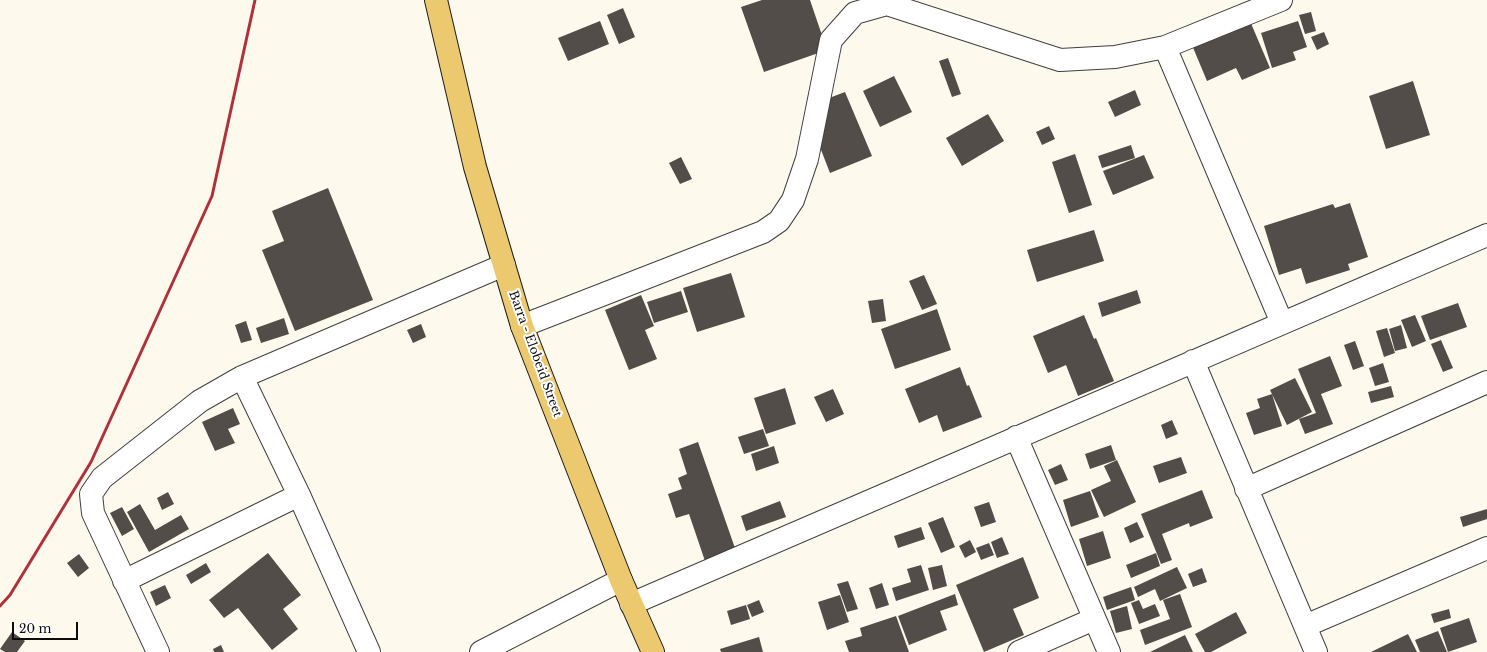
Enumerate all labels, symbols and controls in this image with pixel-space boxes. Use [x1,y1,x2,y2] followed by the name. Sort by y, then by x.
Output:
[505,289,565,419] street label: Barra - Elobeid Street
[14,614,80,640] scale bar
[19,621,51,636] text: 20 m

